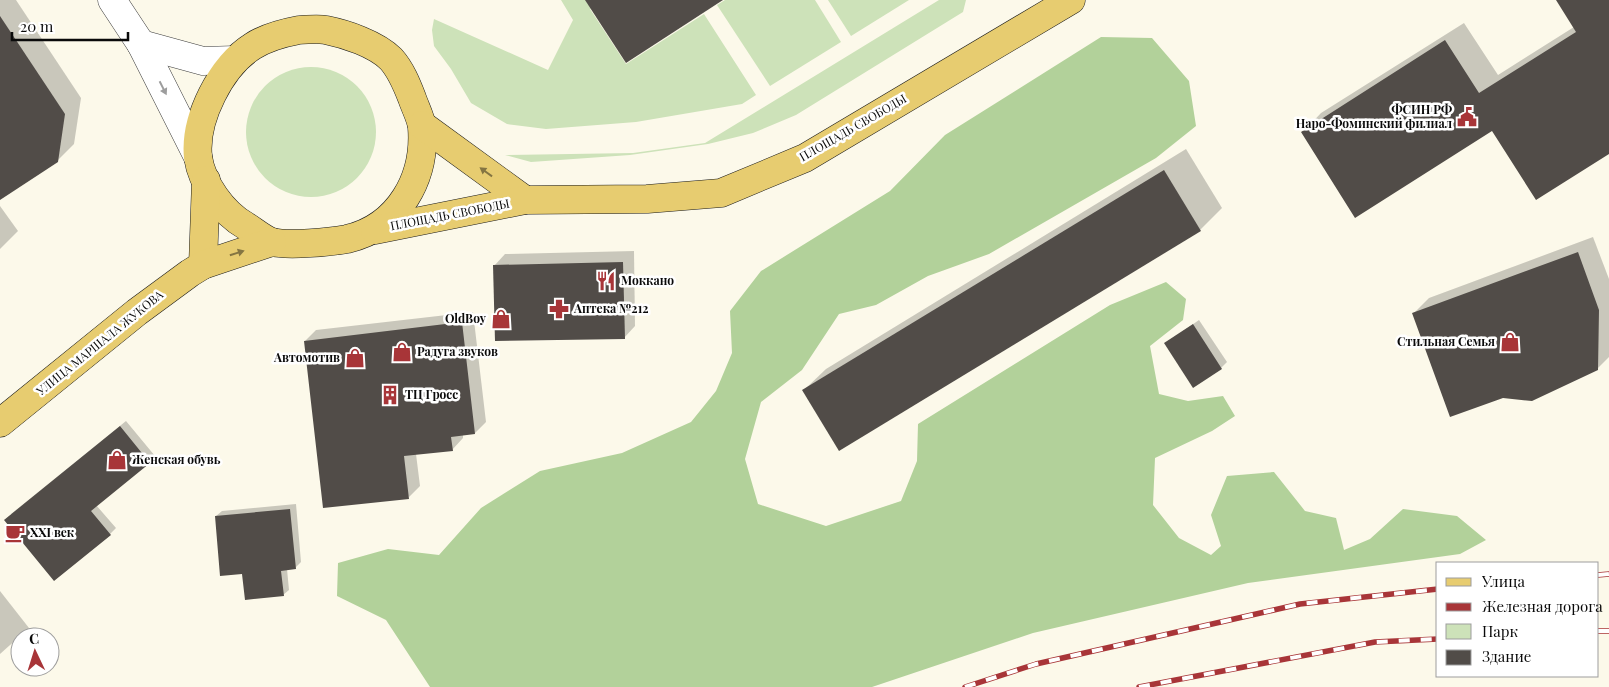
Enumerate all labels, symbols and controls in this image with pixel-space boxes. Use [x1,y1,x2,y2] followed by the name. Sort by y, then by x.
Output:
[12,10,129,42] scale bar
[20,16,54,36] text: 20 m
[159,81,167,95] one-way arrow
[796,90,909,164] street label: ПЛОЩАДЬ СВОБОДЫ
[1296,101,1452,131] place label: ФСИН РФ Наро-Фоминский филиал
[1456,106,1478,128] public building icon: ФСИН РФ Наро-Фоминский филиал
[480,166,493,177] one-way arrow
[389,195,511,233] street label: ПЛОЩАДЬ СВОБОДЫ
[230,249,245,257] one-way arrow
[595,270,617,292] restaurant icon: Моккано
[621,272,674,288] place label: Моккано
[32,286,166,399] street label: УЛИЦА МАРШАЛА ЖУКОВА
[548,298,570,320] pharmacy icon: Аптека №212
[573,300,649,316] place label: Аптека №212
[490,308,512,330] shop icon: OldBoy
[445,310,487,326] place label: OldBoy
[1499,331,1521,353] shop icon: Стильная Семья
[1397,333,1495,349] place label: Стильная Семья
[391,341,413,363] shop icon: Радуга звуков
[417,343,498,359] place label: Радуга звуков
[344,347,366,369] shop icon: Автомотив
[273,349,340,365] place label: Автомотив
[379,384,401,406] building icon: ТЦ Гросс
[405,386,458,402] place label: ТЦ Гросс
[106,449,128,471] shop icon: Женская обувь
[131,451,221,467] place label: Женская обувь
[4,522,26,544] cafe icon: XXI век
[30,524,75,540] place label: XXI век
[1436,562,1599,677] legend
[1481,571,1525,591] text: Улица
[1482,596,1603,616] text: Железная дорога
[1482,621,1518,641] text: Парк
[10,627,60,677] north arrow
[28,629,40,648] text: С
[1482,646,1531,666] text: Здание

